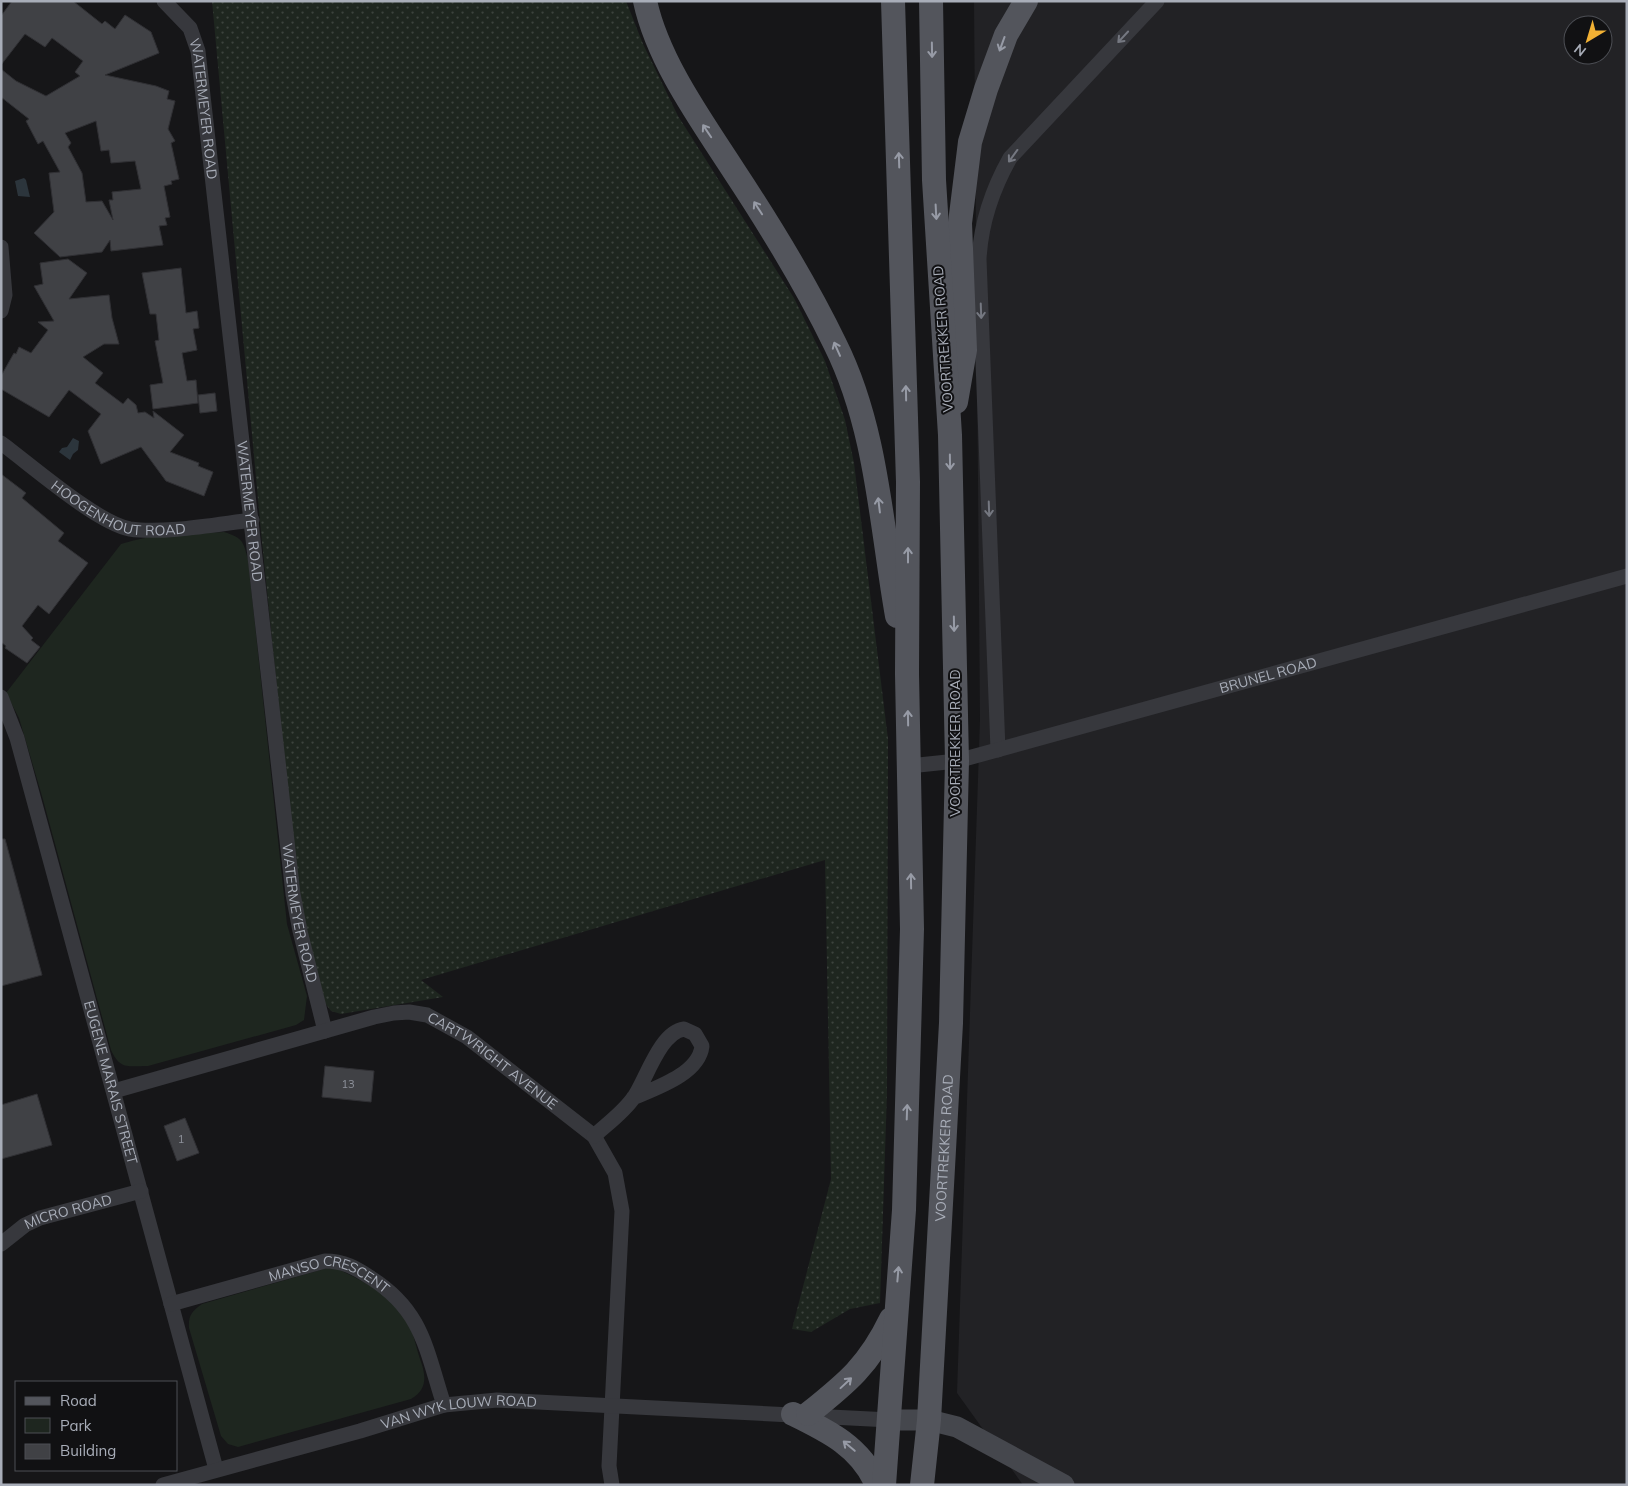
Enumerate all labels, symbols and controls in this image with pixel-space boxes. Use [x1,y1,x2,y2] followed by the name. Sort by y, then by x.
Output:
[1563,15,1613,65] north arrow
[1117,30,1129,43] one-way arrow
[185,36,221,180] street label: WATERMEYER ROAD
[997,36,1007,51] one-way arrow
[1570,40,1590,61] text: N
[927,42,936,58] one-way arrow
[702,124,713,138] one-way arrow
[1008,149,1018,163] one-way arrow
[894,152,904,168] one-way arrow
[753,201,763,215] one-way arrow
[931,204,940,220] one-way arrow
[929,265,957,413] street label: VOORTREKKER ROAD
[976,303,986,319] one-way arrow
[832,342,842,357] one-way arrow
[901,385,911,401] one-way arrow
[233,440,267,583] street label: WATERMEYER ROAD
[946,454,955,470] one-way arrow
[48,476,187,539] street label: HOOGENHOUT ROAD
[874,498,884,514] one-way arrow
[984,500,993,516] one-way arrow
[903,547,913,564] one-way arrow
[949,616,959,632] one-way arrow
[1217,653,1319,697] street label: BRUNEL ROAD
[946,669,964,817] street label: VOORTREKKER ROAD
[903,710,913,726] one-way arrow
[278,842,322,985] street label: WATERMEYER ROAD
[906,873,916,889] one-way arrow
[80,999,142,1167] street label: EUGENE MARAIS STREET
[424,1008,561,1113] street label: CARTWRIGHT AVENUE
[931,1074,957,1222] street label: VOORTREKKER ROAD
[341,1077,355,1091] house number: 13
[902,1104,911,1120] one-way arrow
[178,1132,184,1146] house number: 1
[21,1190,114,1233] street label: MICRO ROAD
[266,1252,394,1298] street label: MANSO CRESCENT
[894,1267,903,1283] one-way arrow
[839,1377,852,1389] one-way arrow
[15,1381,178,1471] legend
[60,1391,97,1410] text: Road
[379,1391,537,1433] street label: VAN WYK LOUW ROAD
[60,1416,92,1435] text: Park
[843,1440,856,1451] one-way arrow
[60,1441,116,1460] text: Building

